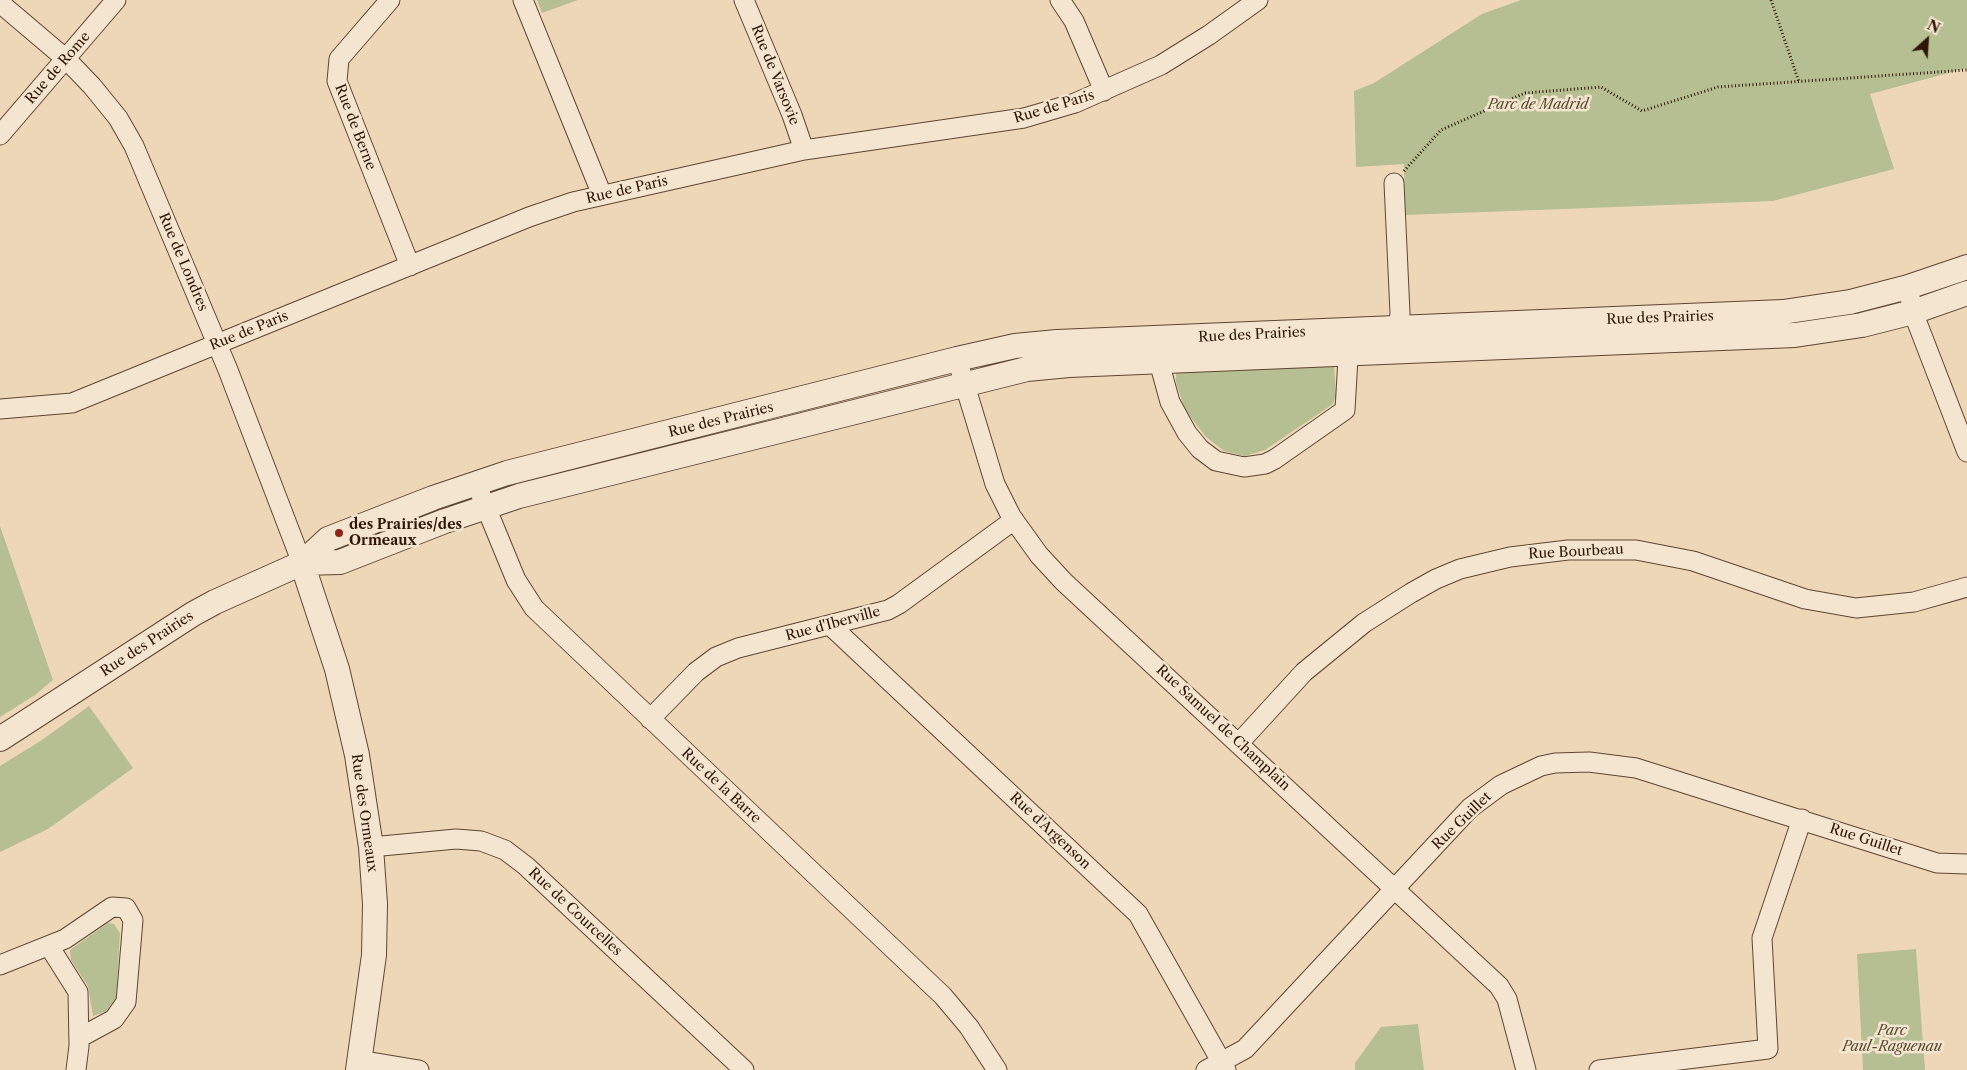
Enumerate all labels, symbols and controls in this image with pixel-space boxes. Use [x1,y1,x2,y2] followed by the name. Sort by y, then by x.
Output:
[1902,15,1952,65] north arrow
[1924,16,1943,37] text: N
[747,22,803,128] street label: Rue de Varsovie
[22,28,94,108] street label: Rue de Rome
[331,82,379,172] street label: Rue de Berne
[1012,87,1096,127] street label: Rue de Paris
[1488,97,1588,113] park label: Parc de Madrid
[585,172,669,208] street label: Rue de Paris
[155,210,211,314] street label: Rue de Londres
[207,308,291,354] street label: Rue de Paris
[1606,308,1714,328] street label: Rue des Prairies
[1198,324,1306,346] street label: Rue des Prairies
[667,399,775,441] street label: Rue des Prairies
[349,517,462,550] place label: des Prairies/des Ormeaux
[333,527,345,539] marker: des Prairies/des Ormeaux
[1528,541,1624,563] street label: Rue Bourbeau
[784,603,882,645] street label: Rue d'Iberville
[97,608,197,680] street label: Rue des Prairies
[1153,662,1293,794] street label: Rue Samuel de Champlain
[678,745,764,827] street label: Rue de la Barre
[347,753,381,873] street label: Rue des Ormeaux
[1006,789,1094,873] street label: Rue d'Argenson
[1429,789,1495,853] street label: Rue Guillet
[1827,820,1905,860] street label: Rue Guillet
[525,864,625,960] street label: Rue de Courcelles
[1842,1023,1942,1056] park label: Parc Paul-Raguenau

